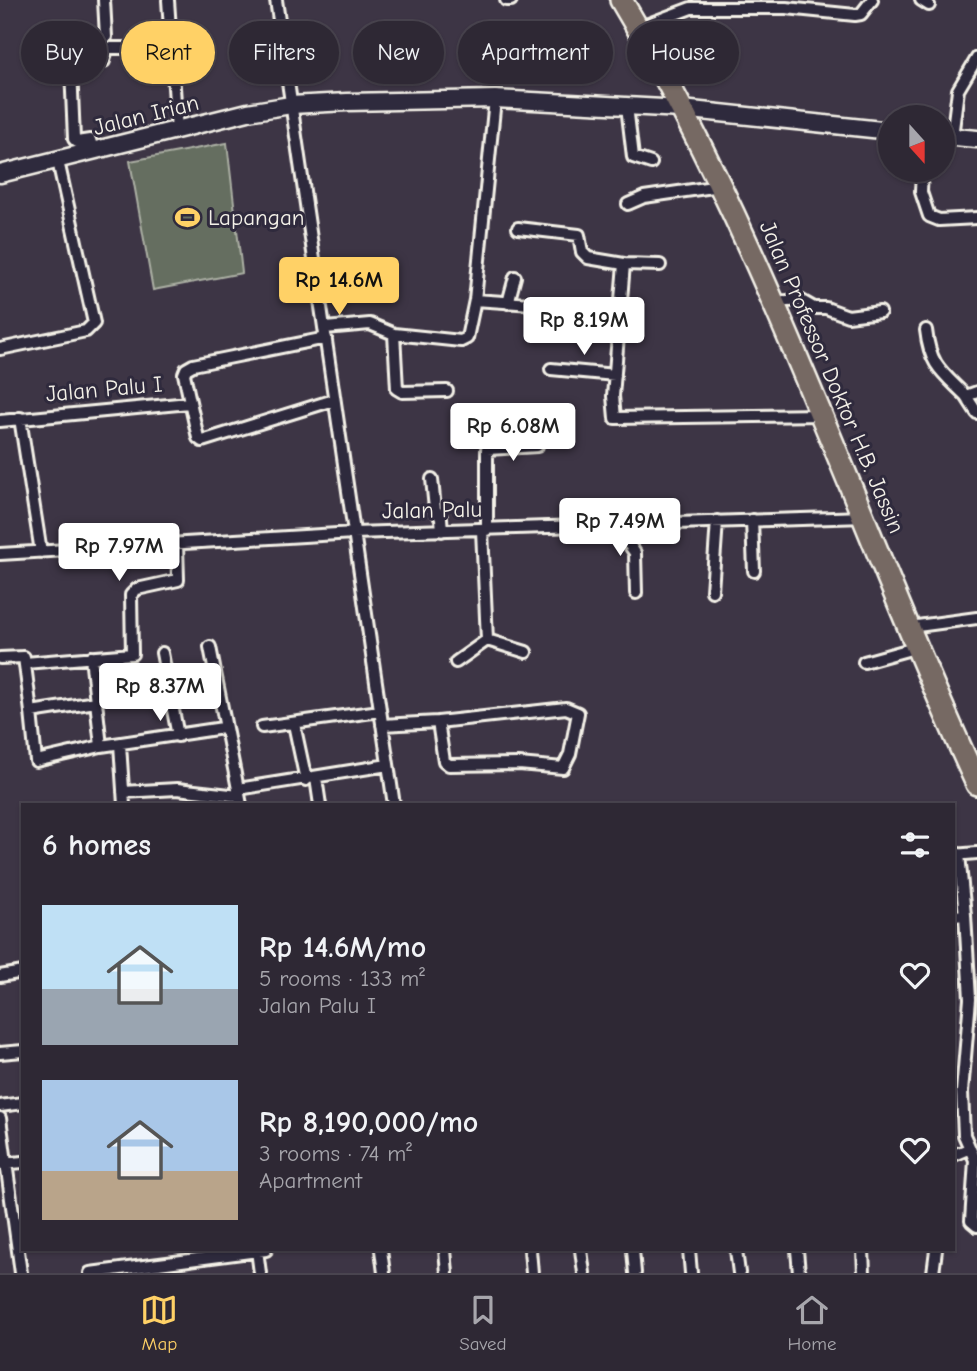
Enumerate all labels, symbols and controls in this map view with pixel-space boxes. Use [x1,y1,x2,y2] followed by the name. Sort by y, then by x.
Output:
[21,21,107,84] chip: Buy
[121,21,215,84] chip: Rent
[229,21,339,84] chip: Filters
[353,21,444,84] chip: New
[458,21,613,84] chip: Apartment
[627,21,739,84] chip: House
[91,89,201,141] street label: Jalan Irian
[878,105,956,182] north arrow
[878,105,955,182] map controls
[174,203,202,231] sports icon: Lapangan
[208,204,305,231] place label: Lapangan
[754,217,910,537] street label: Jalan Professor Doktor H.B. Jassin
[267,258,411,317] pin: Rp 14.6M
[295,266,383,293] text: Rp 14.6M
[512,298,656,357] pin: Rp 8.19M
[539,306,629,333] text: Rp 8.19M
[45,370,163,408] street label: Jalan Palu I
[441,404,585,463] pin: Rp 6.08M
[466,412,560,439] text: Rp 6.08M
[382,496,482,524] street label: Jalan Palu
[548,498,692,558] pin: Rp 7.49M
[575,507,665,534] text: Rp 7.49M
[47,524,191,583] pin: Rp 7.97M
[74,532,164,559] text: Rp 7.97M
[88,664,232,723] pin: Rp 8.37M
[115,672,205,699] text: Rp 8.37M
[896,826,934,864] icon: filters
[42,828,151,863] text: 6 homes
[259,930,426,965] text: Rp 14.6M/mo
[98,933,182,1017] icon: home
[896,956,934,994] icon: heart
[259,965,425,992] text: 5 rooms · 133 m²
[259,992,376,1019] text: Jalan Palu I
[259,1105,478,1140] text: Rp 8,190,000/mo
[98,1108,182,1192] icon: home
[896,1131,934,1169] icon: heart
[259,1140,412,1167] text: 3 rooms · 74 m²
[259,1167,362,1194] text: Apartment
[140,1291,178,1355] tab: Map
[459,1291,507,1355] tab: Saved
[788,1291,837,1355] tab: Home

